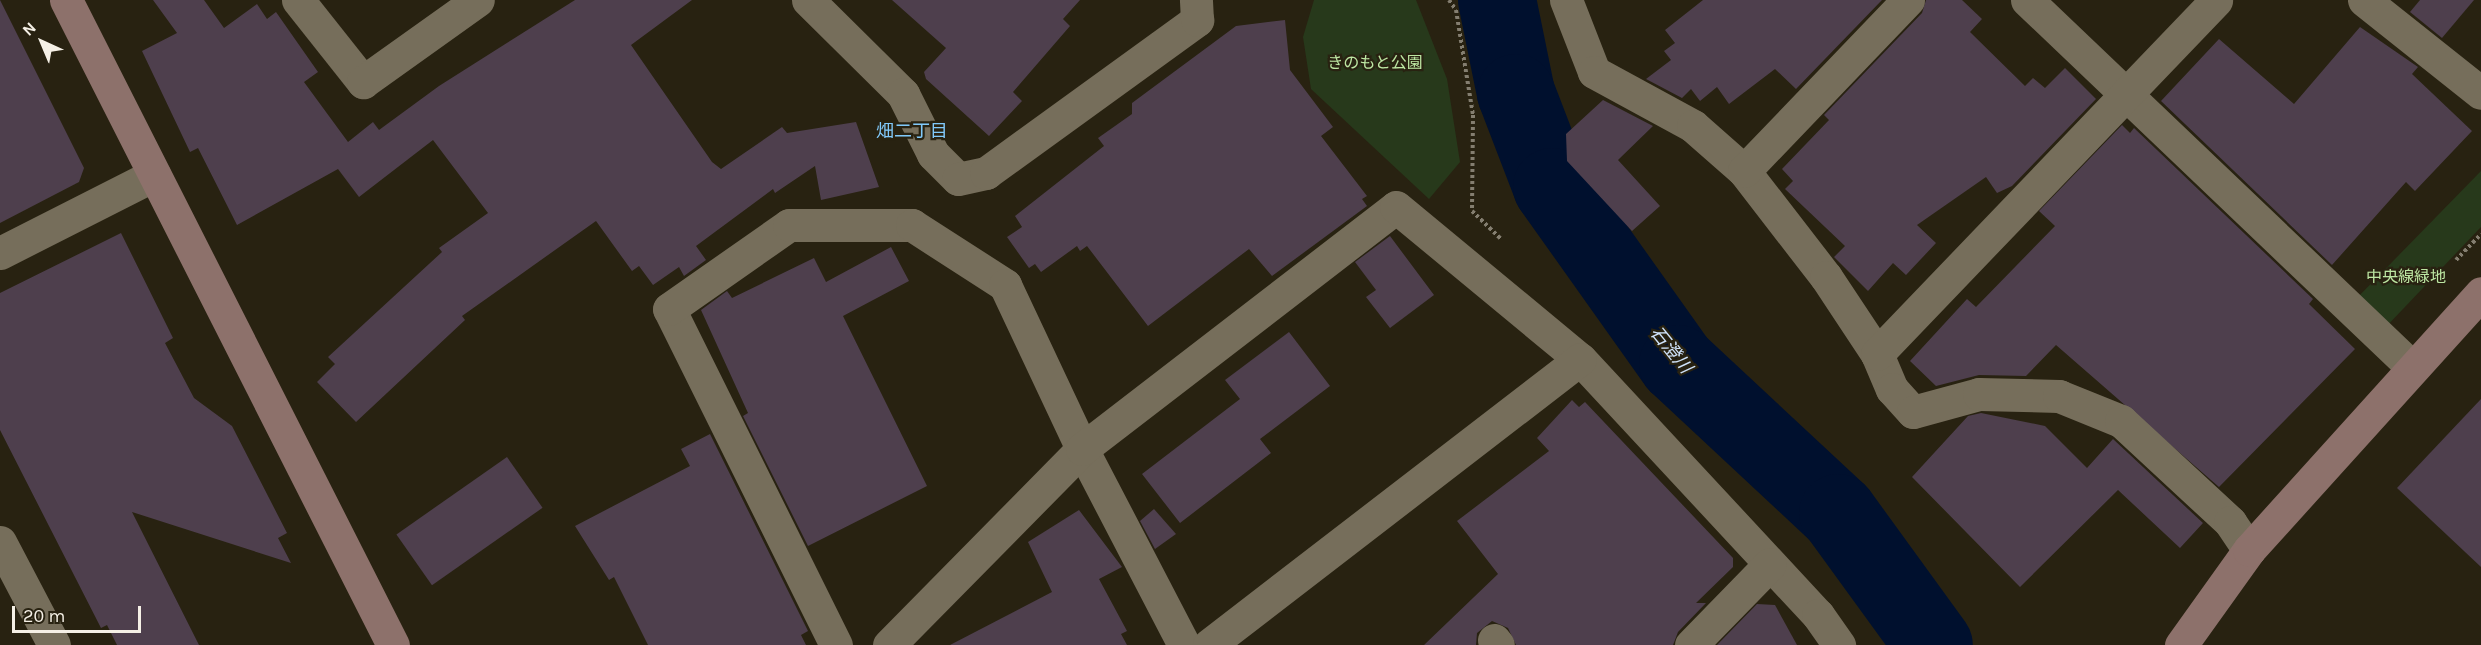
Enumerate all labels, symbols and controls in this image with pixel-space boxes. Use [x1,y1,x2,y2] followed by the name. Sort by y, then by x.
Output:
[12,12,72,72] north arrow
[18,18,40,40] text: N
[1327,53,1423,73] park label: きのもと公園
[876,120,948,142] district label: 畑二丁目
[2366,267,2446,287] park label: 中央線緑地
[1646,322,1696,378] water label: 石澄川
[15,594,144,632] scale bar
[23,605,65,627] text: 20 m

